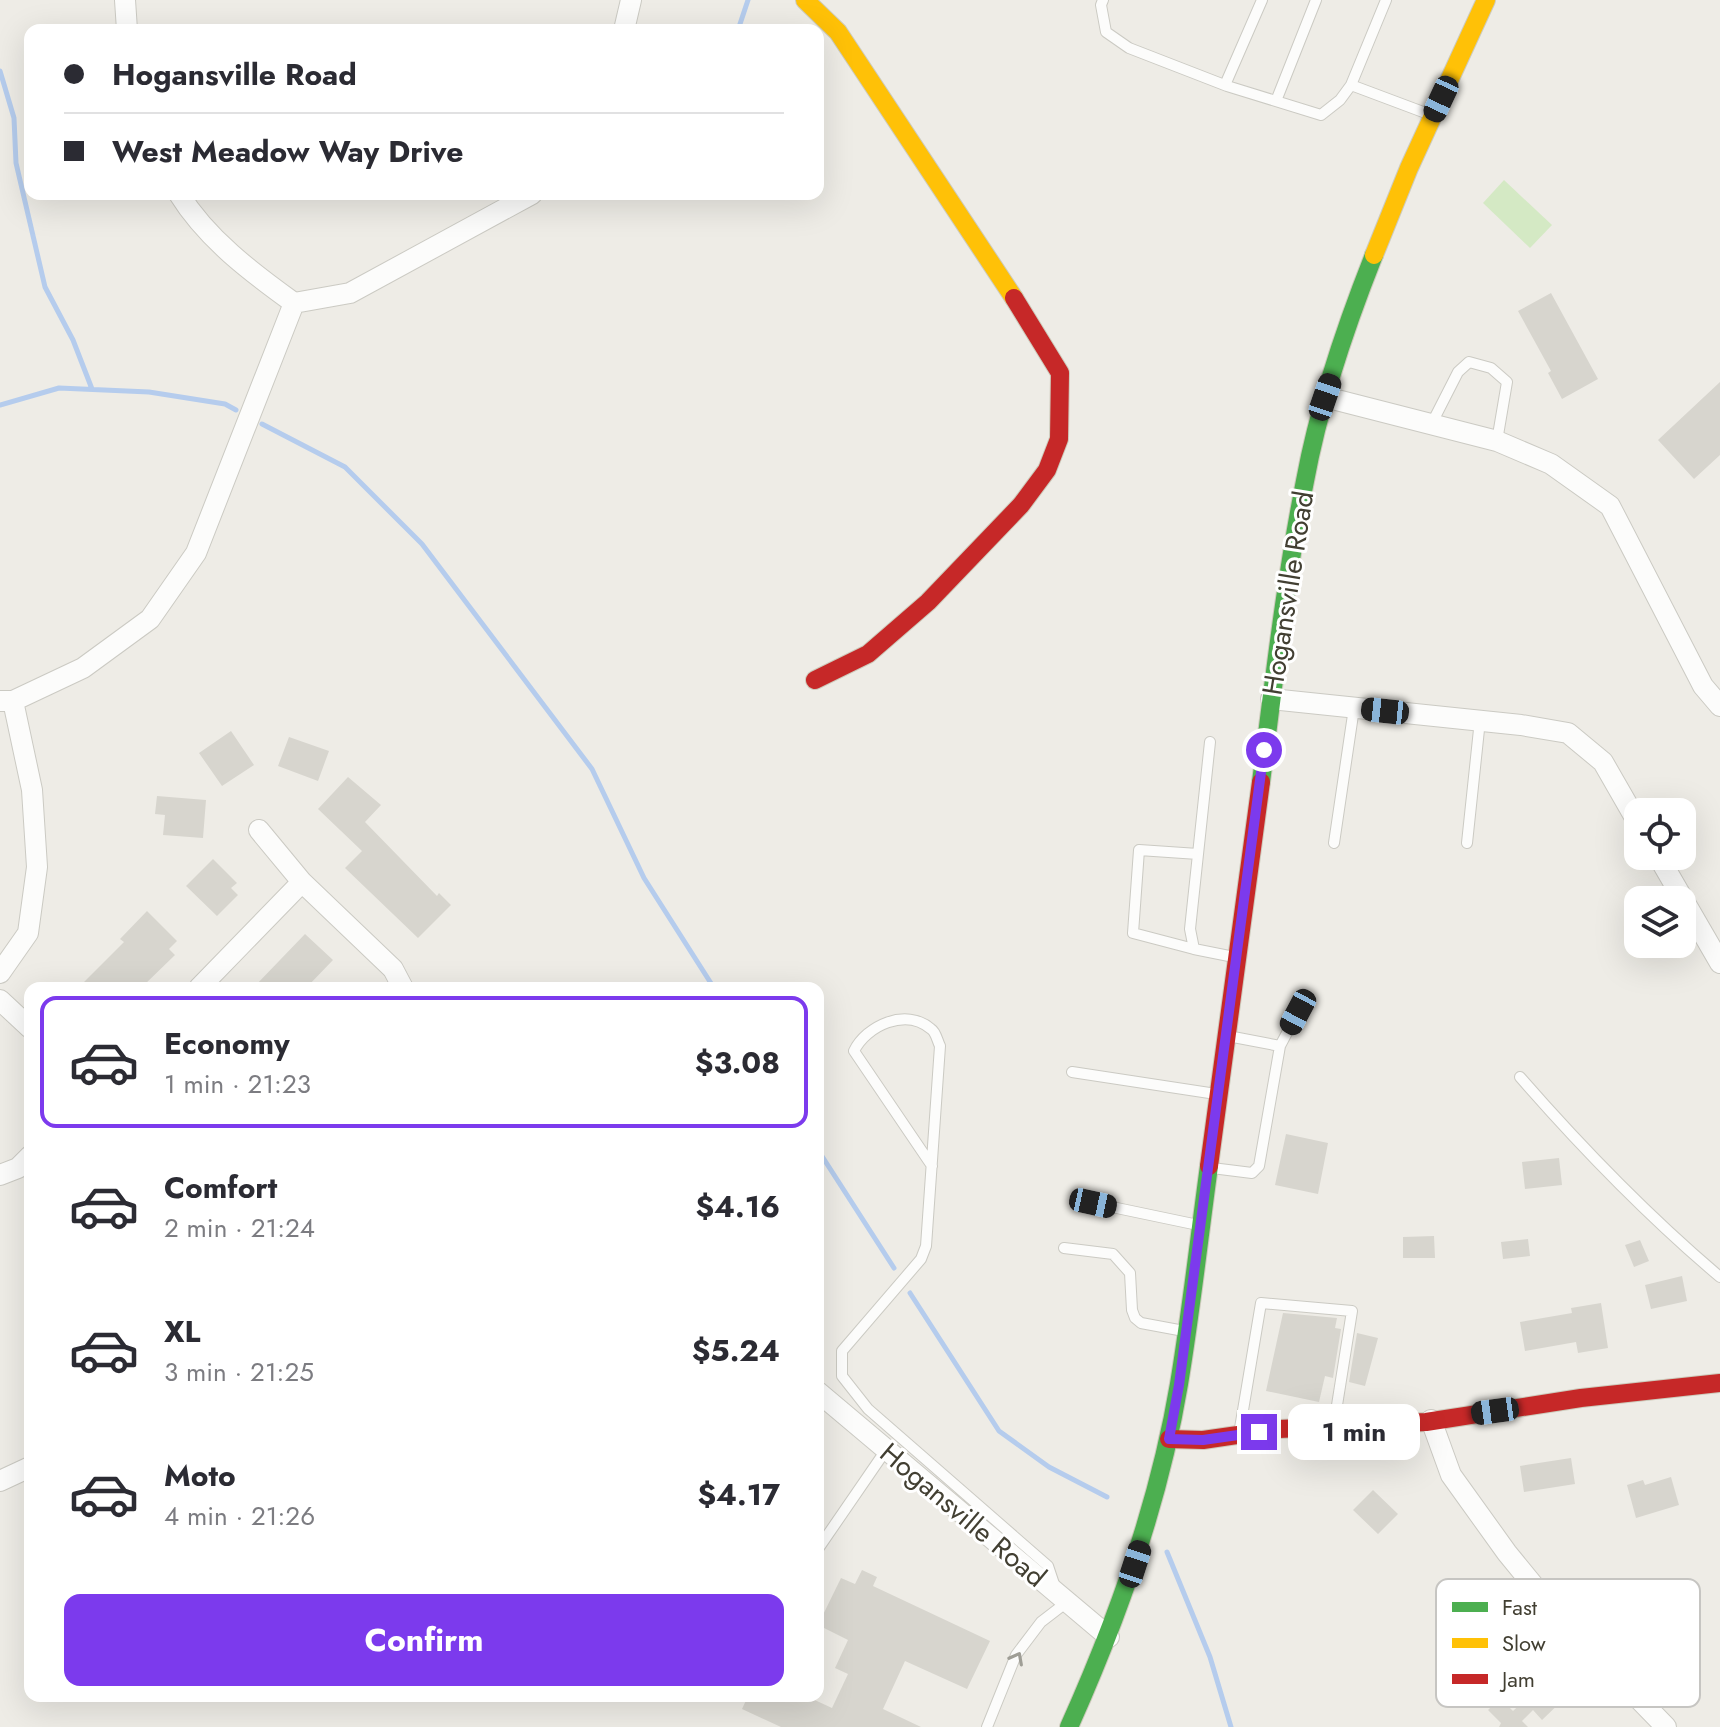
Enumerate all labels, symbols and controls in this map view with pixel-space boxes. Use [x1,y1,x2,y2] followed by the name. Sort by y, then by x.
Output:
[112,53,357,96] text: Hogansville Road
[1420,72,1462,126] car
[112,130,463,173] text: West Meadow Way Drive
[1306,370,1344,424] car
[1252,488,1324,698] street label: Hogansville Road
[1360,697,1410,725] car
[1246,732,1282,768] route start
[1624,798,1696,958] map controls
[1624,798,1696,870] button: locate
[1624,886,1696,958] button: layers
[1276,985,1320,1039] car
[164,1022,290,1065] text: Economy
[68,1026,140,1098] icon: car
[695,1041,780,1084] text: $3.08
[164,1065,311,1103] text: 1 min · 21:23
[164,1166,277,1209] text: Comfort
[68,1170,140,1242] icon: car
[695,1185,780,1228] text: $4.16
[1067,1186,1119,1220] car
[164,1209,315,1247] text: 2 min · 21:24
[164,1310,200,1353] text: XL
[68,1314,140,1386] icon: car
[692,1329,780,1372] text: $5.24
[164,1353,314,1391] text: 3 min · 21:25
[1470,1396,1520,1426] car
[1287,1404,1419,1460] callout: 1 min
[1322,1413,1386,1451] text: 1 min
[1241,1414,1277,1450] route end
[871,1433,1055,1597] street label: Hogansville Road
[164,1454,236,1497] text: Moto
[68,1458,140,1530] icon: car
[697,1473,780,1516] text: $4.17
[164,1497,315,1535] text: 4 min · 21:26
[1116,1537,1154,1591] car
[1436,1579,1700,1707] legend
[1502,1591,1538,1623] text: Fast
[64,1594,784,1686] button: Confirm
[1502,1627,1546,1659] text: Slow
[1007,1652,1023,1666] one-way arrow
[1499,1663,1535,1695] text: Jam

